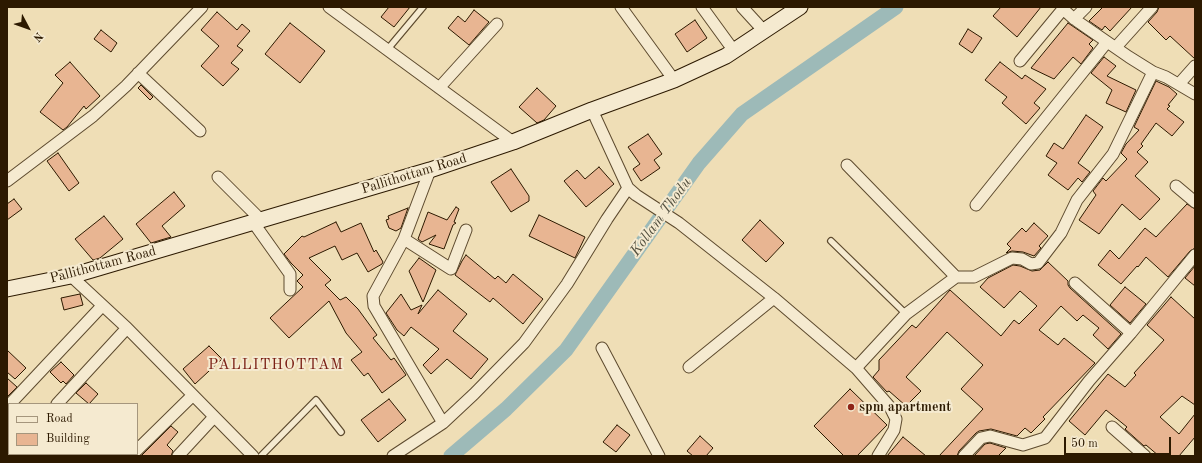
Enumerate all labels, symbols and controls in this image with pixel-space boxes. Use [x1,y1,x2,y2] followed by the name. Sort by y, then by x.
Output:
[8,8,48,48] north arrow
[31,29,44,43] text: N
[359,150,469,198] street label: Pallithottam Road
[626,174,696,260] water label: Kollam Thodu
[48,243,158,287] street label: Pallithottam Road
[208,356,344,374] district label: PALLITHOTTAM
[859,399,951,415] place label: spm apartment
[846,402,856,412] marker: spm apartment
[8,403,138,455] legend
[46,413,73,425] text: Road
[1066,429,1173,455] scale bar
[46,433,90,445] text: Building
[1071,438,1098,450] text: 50 m

